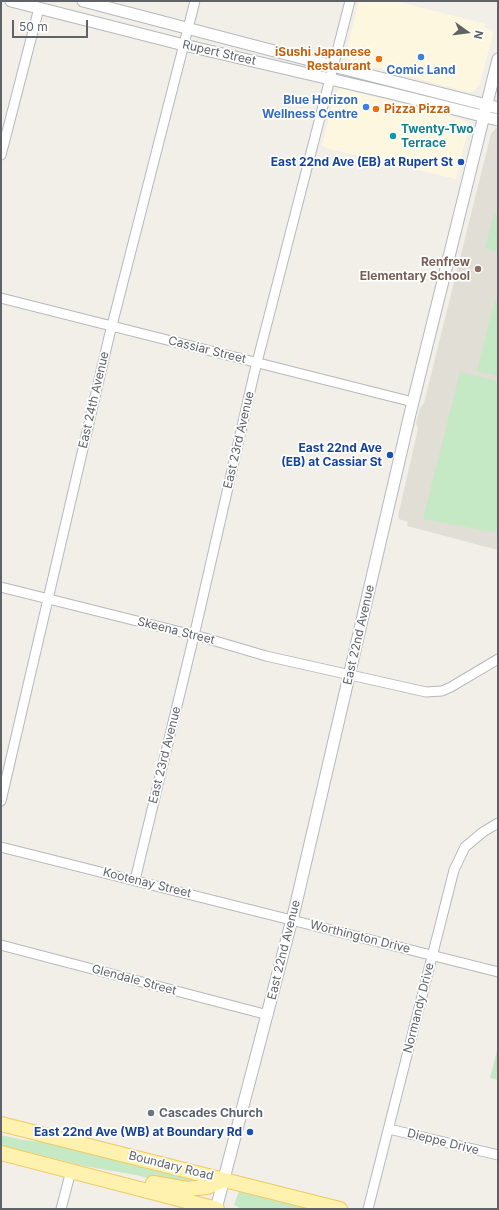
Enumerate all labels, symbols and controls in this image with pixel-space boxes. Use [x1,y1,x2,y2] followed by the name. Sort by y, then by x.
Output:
[14,12,90,38] scale bar
[447,12,487,52] north arrow
[19,19,48,34] text: 50 m
[471,29,486,41] text: N
[181,38,257,68] street label: Rupert Street
[275,45,371,73] place label: iSushi Japanese Restaurant
[416,52,426,62] marker: Comic Land
[374,54,384,64] marker: iSushi Japanese Restaurant
[386,63,456,77] place label: Comic Land
[262,93,358,121] place label: Blue Horizon Wellness Centre
[361,102,371,112] marker: Blue Horizon Wellness Centre
[384,102,450,116] place label: Pizza Pizza
[371,104,381,114] marker: Pizza Pizza
[401,122,474,150] place label: Twenty-Two Terrace
[388,131,398,141] marker: Twenty-Two Terrace
[271,155,453,169] place label: East 22nd Ave (EB) at Rupert St
[456,157,466,167] marker: East 22nd Ave (EB) at Rupert St
[360,255,470,283] place label: Renfrew Elementary School
[473,264,483,274] marker: Renfrew Elementary School
[167,333,247,367] street label: Cassiar Street
[76,350,112,450] street label: East 24th Avenue
[221,390,257,490] street label: East 23rd Avenue
[281,441,382,469] place label: East 22nd Ave (EB) at Cassiar St
[385,450,395,460] marker: East 22nd Ave (EB) at Cassiar St
[340,584,378,686] street label: East 22nd Avenue
[136,614,216,648] street label: Skeena Street
[146,705,184,805] street label: East 23rd Avenue
[101,865,193,901] street label: Kootenay Street
[265,899,303,1001] street label: East 22nd Avenue
[308,918,412,956] street label: Worthington Drive
[401,961,437,1055] street label: Normandy Drive
[90,962,178,998] street label: Glendale Street
[159,1106,263,1120] place label: Cascades Church
[146,1108,156,1118] marker: Cascades Church
[34,1125,242,1139] place label: East 22nd Ave (WB) at Boundary Rd
[406,1126,480,1158] street label: Dieppe Drive
[245,1127,255,1137] marker: East 22nd Ave (WB) at Boundary Rd
[127,1148,215,1184] street label: Boundary Road

